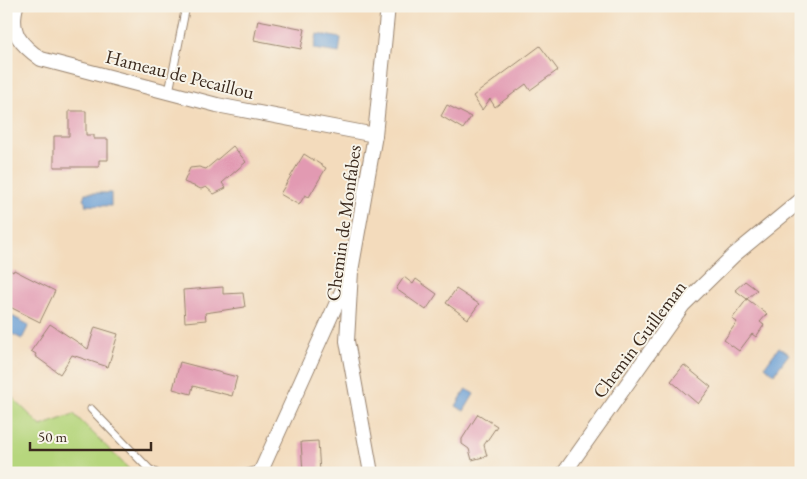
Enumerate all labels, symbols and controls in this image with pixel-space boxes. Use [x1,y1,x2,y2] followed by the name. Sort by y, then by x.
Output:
[103,44,257,105] street label: Hameau de Pecaillou
[320,143,367,303] street label: Chemin de Monfabes
[587,275,692,403] street label: Chemin Guilleman
[30,419,151,451] scale bar
[38,427,67,446] text: 50 m

